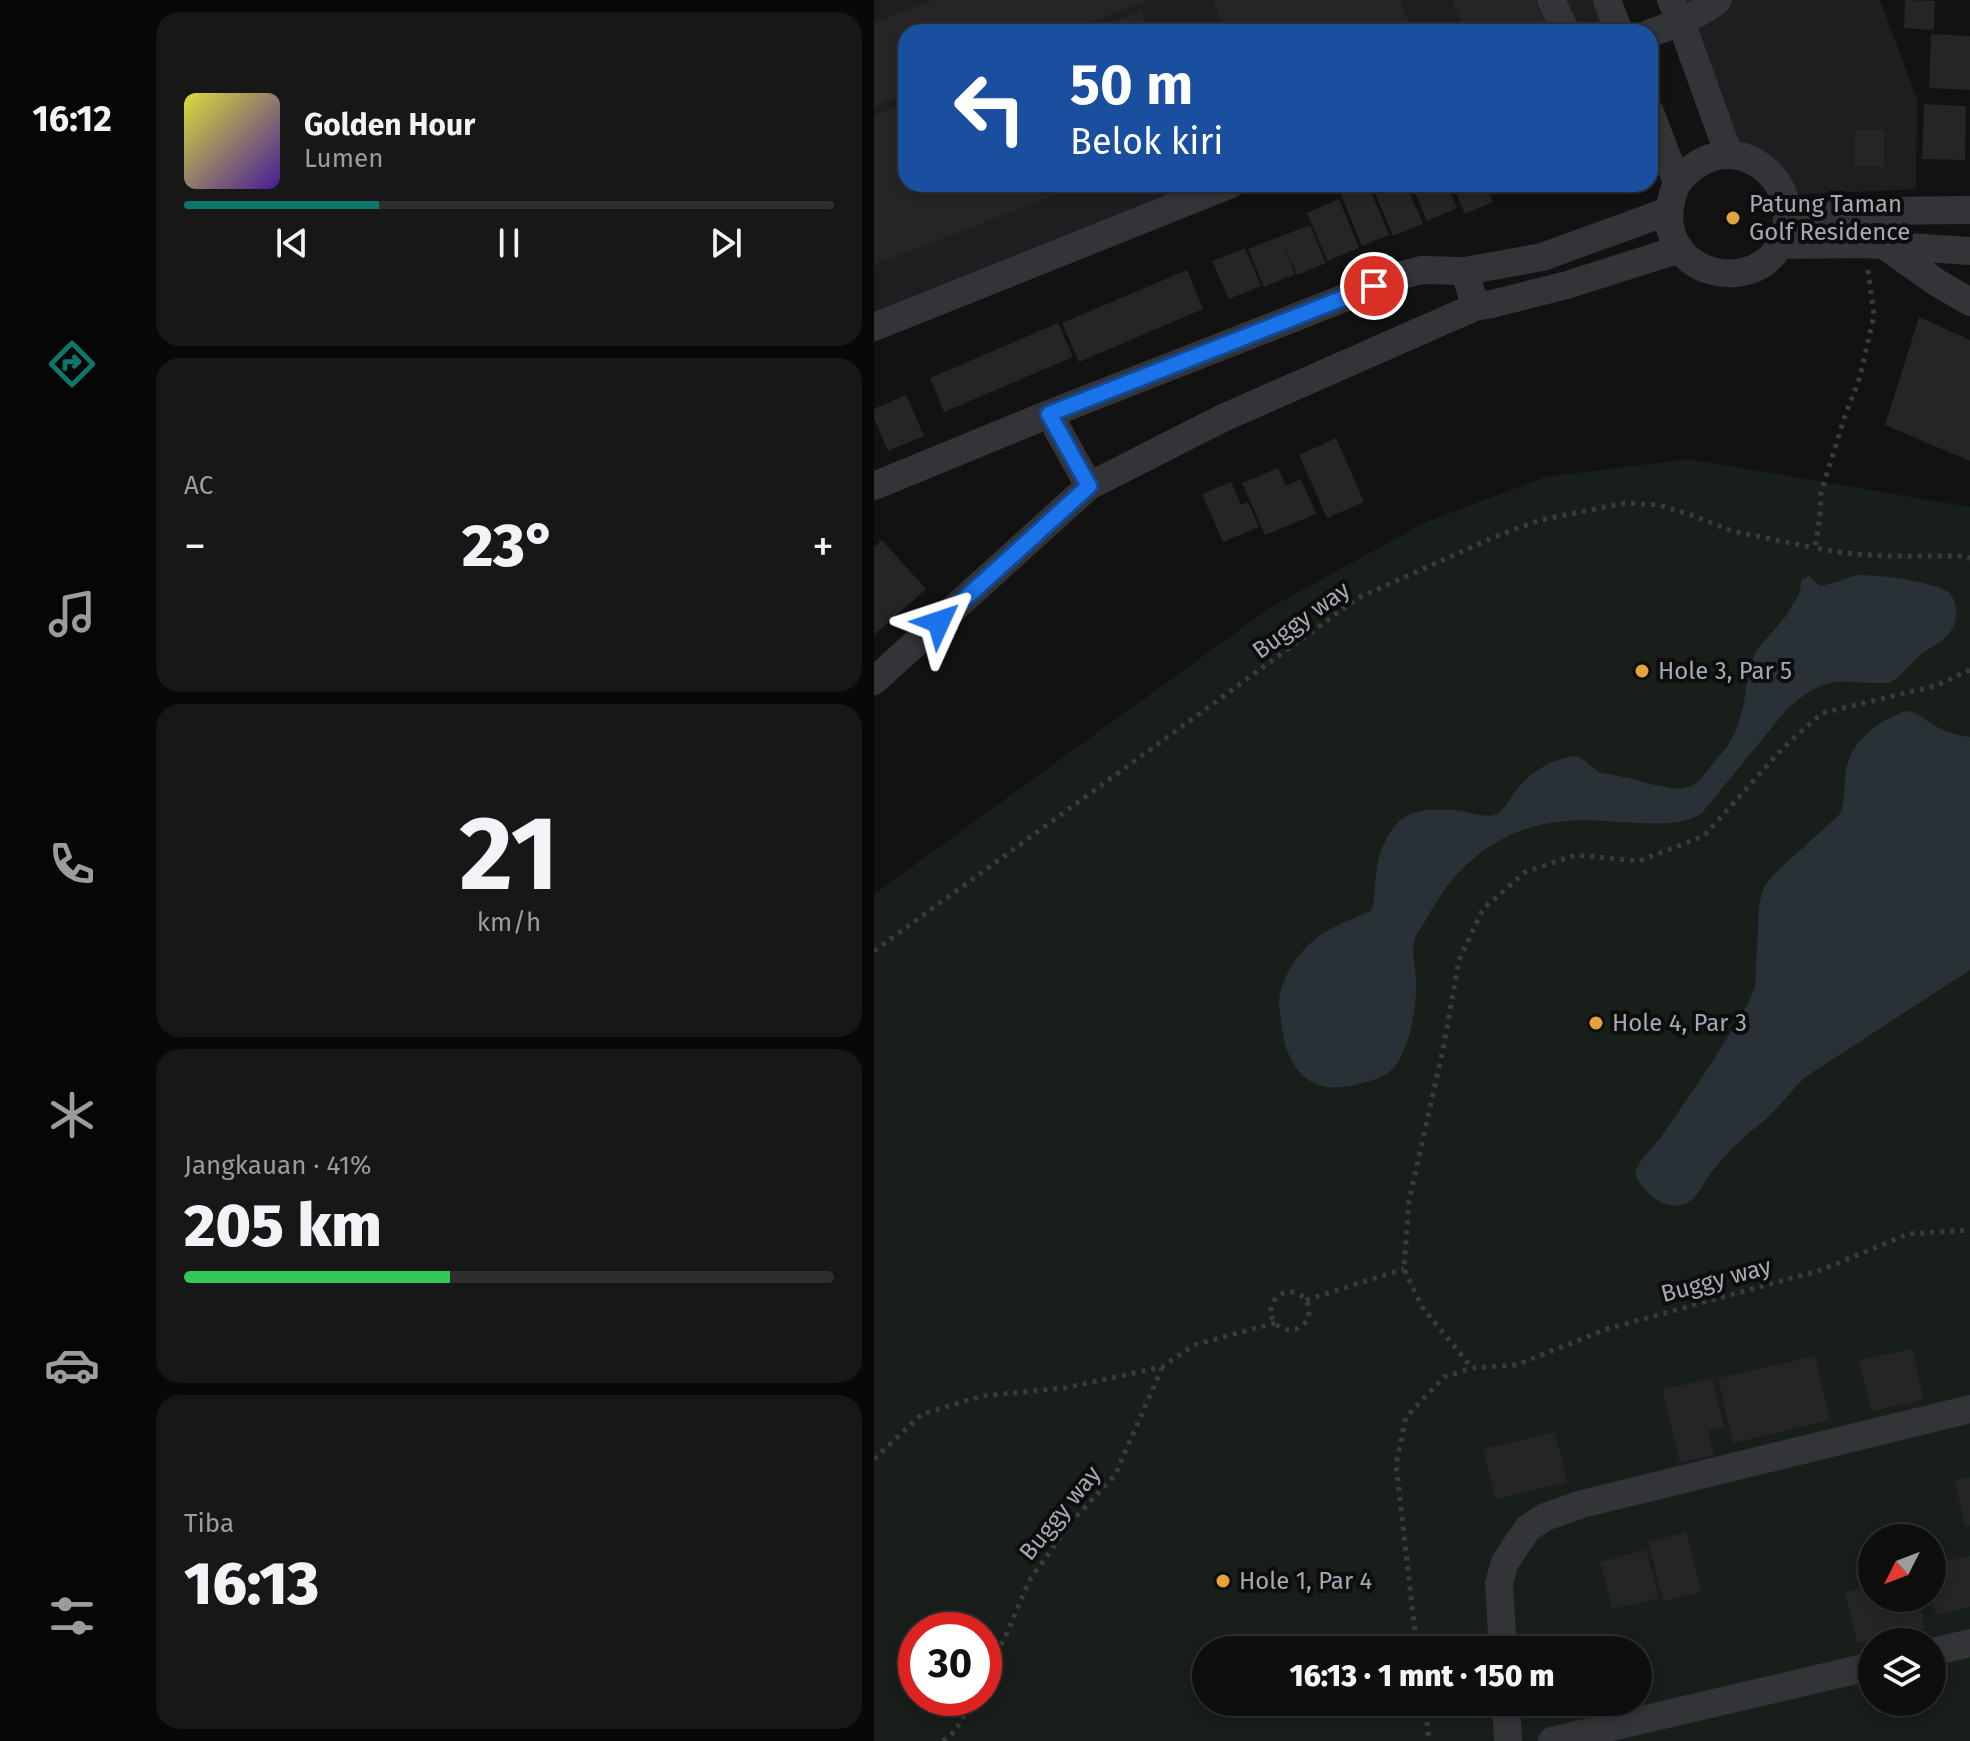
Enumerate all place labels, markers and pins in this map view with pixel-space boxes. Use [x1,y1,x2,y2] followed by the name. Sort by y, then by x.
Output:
[1749,190,1910,246] place label: Patung Taman Golf Residence
[1724,209,1742,227] marker: Patung Taman Golf Residence
[1340,252,1408,320] pin
[1658,657,1792,685] place label: Hole 3, Par 5
[1633,662,1651,680] marker: Hole 3, Par 5
[1612,1009,1747,1037] place label: Hole 4, Par 3
[1587,1014,1605,1032] marker: Hole 4, Par 3
[1239,1567,1373,1595] place label: Hole 1, Par 4
[1214,1572,1232,1590] marker: Hole 1, Par 4

